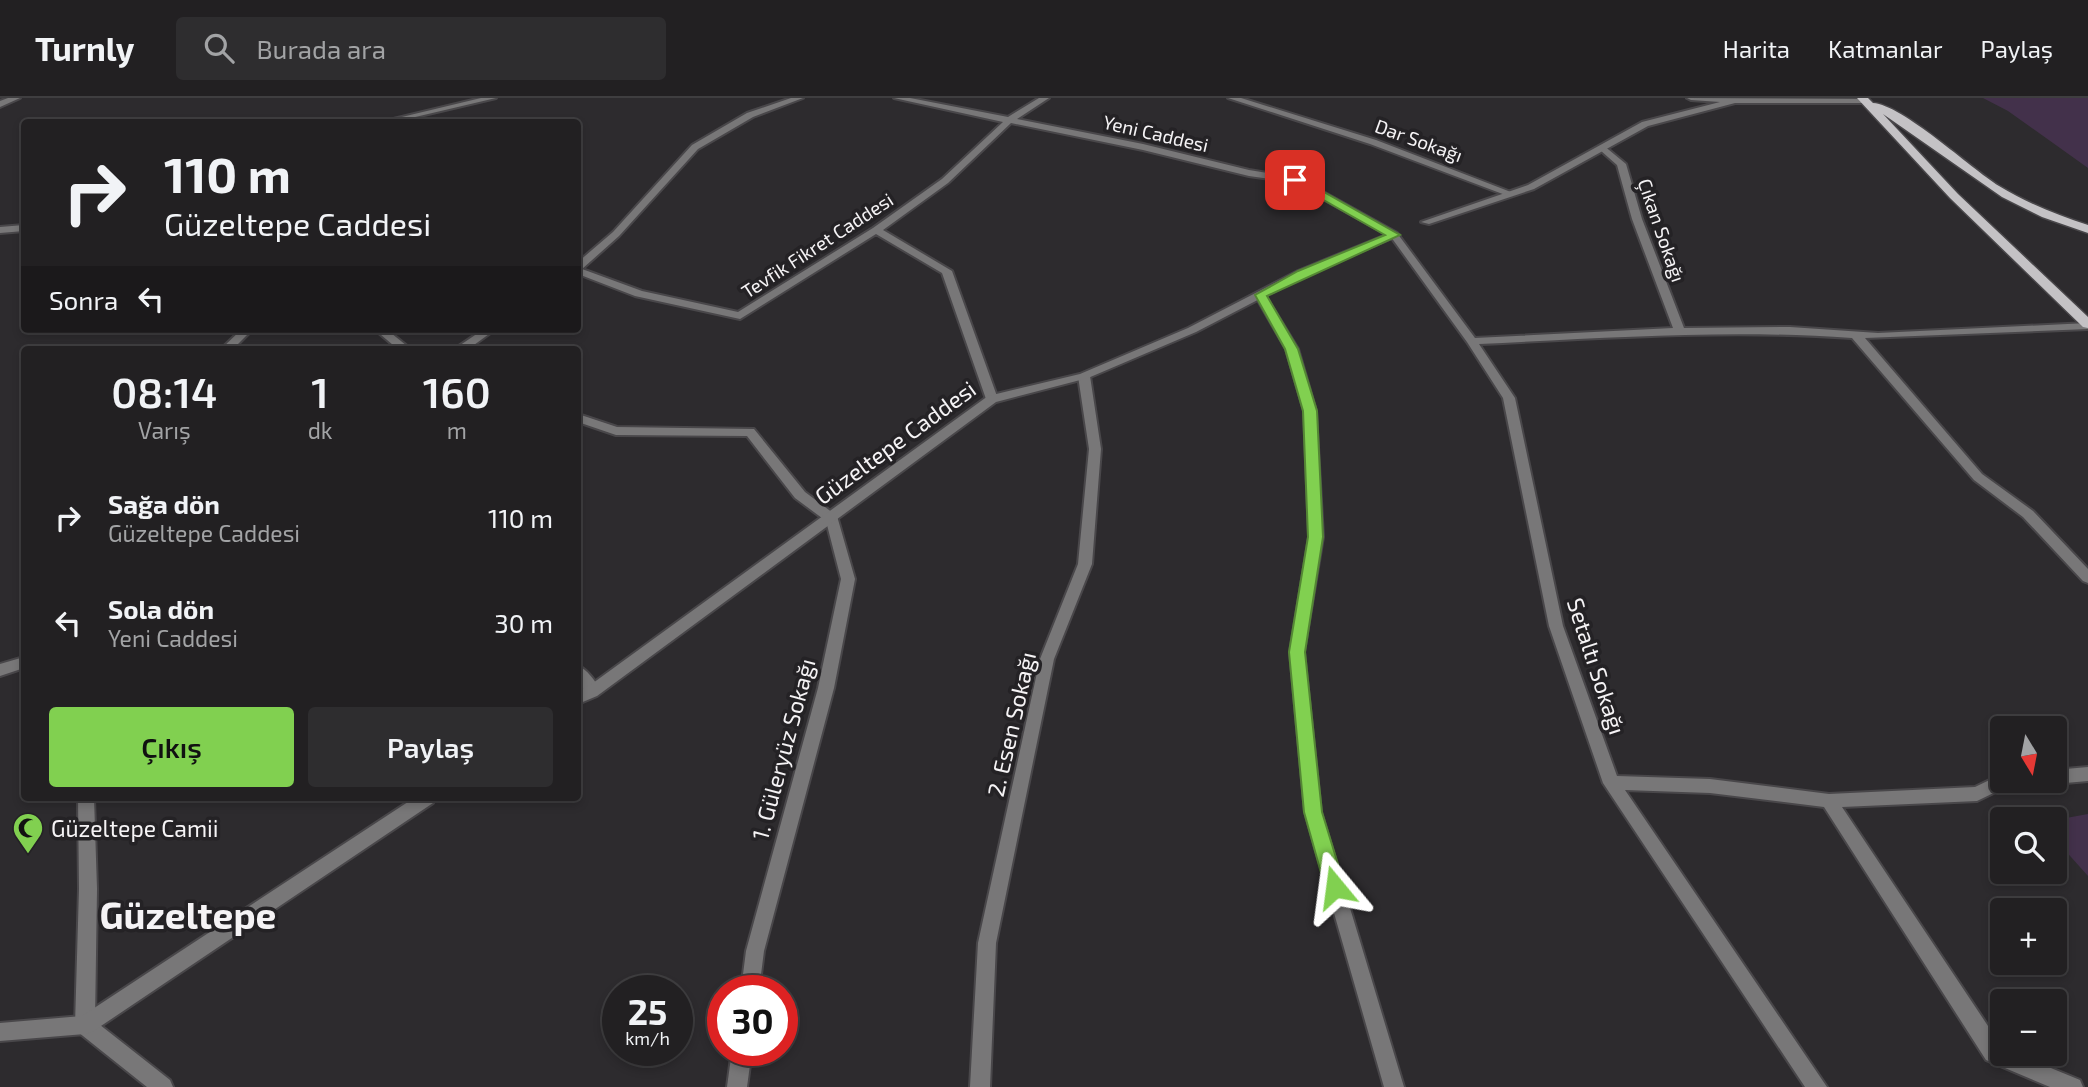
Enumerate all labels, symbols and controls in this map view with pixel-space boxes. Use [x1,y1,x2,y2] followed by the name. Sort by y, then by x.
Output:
[176,17,666,80] search box
[35,28,134,68] text: Turnly
[200,29,238,67] icon: search
[256,33,386,64] text: Burada ara
[1723,34,1790,63] text: Harita
[1828,34,1943,63] text: Katmanlar
[1981,34,2053,63] text: Paylaş
[1101,110,1211,156] street label: Yeni Caddesi
[1372,114,1466,166] street label: Dar Sokağı
[164,144,291,203] text: 110 m
[49,147,140,238] icon: right
[1265,150,1325,210] pin
[1276,161,1314,199] icon: arrive
[1633,175,1690,285] street label: Çıkan Sokağı
[737,187,897,303] street label: Tevfik Fikret Caddesi
[164,204,431,242] text: Güzeltepe Caddesi
[132,280,170,318] icon: left
[49,284,118,315] text: Sonra
[111,366,217,416] text: 08:14
[311,366,329,416] text: 1
[423,366,491,416] text: 160
[809,374,981,510] street label: Güzeltepe Caddesi
[138,416,191,444] text: Varış
[308,416,333,444] text: dk
[447,416,467,444] text: m
[108,488,220,519] text: Sağa dön
[49,499,87,537] icon: right
[488,502,553,533] text: 110 m
[108,519,300,547] text: Güzeltepe Caddesi
[108,593,214,624] text: Sola dön
[1562,594,1632,738] street label: Setaltı Sokağı
[49,604,87,642] icon: left
[494,607,553,638] text: 30 m
[108,624,238,652] text: Yeni Caddesi
[981,649,1041,799] street label: 2. Esen Sokağı
[745,655,821,843] street label: 1. Güleryüz Sokağı
[49,707,294,787] button: Çıkış
[308,707,553,787] button: Paylaş
[1990,716,2067,793] north arrow
[1990,716,2067,1066] map controls
[1990,807,2067,884] button: search
[11,811,45,855] mosque icon: Güzeltepe Camii
[51,814,219,842] place label: Güzeltepe Camii
[1298,850,1372,924] position arrow
[100,892,276,936] district label: Güzeltepe
[1990,898,2067,975] button: +
[707,975,798,1066] speed limit sign: 30
[1990,989,2067,1066] button: −
[628,990,667,1032] text: 25
[625,1027,670,1049] text: km/h

